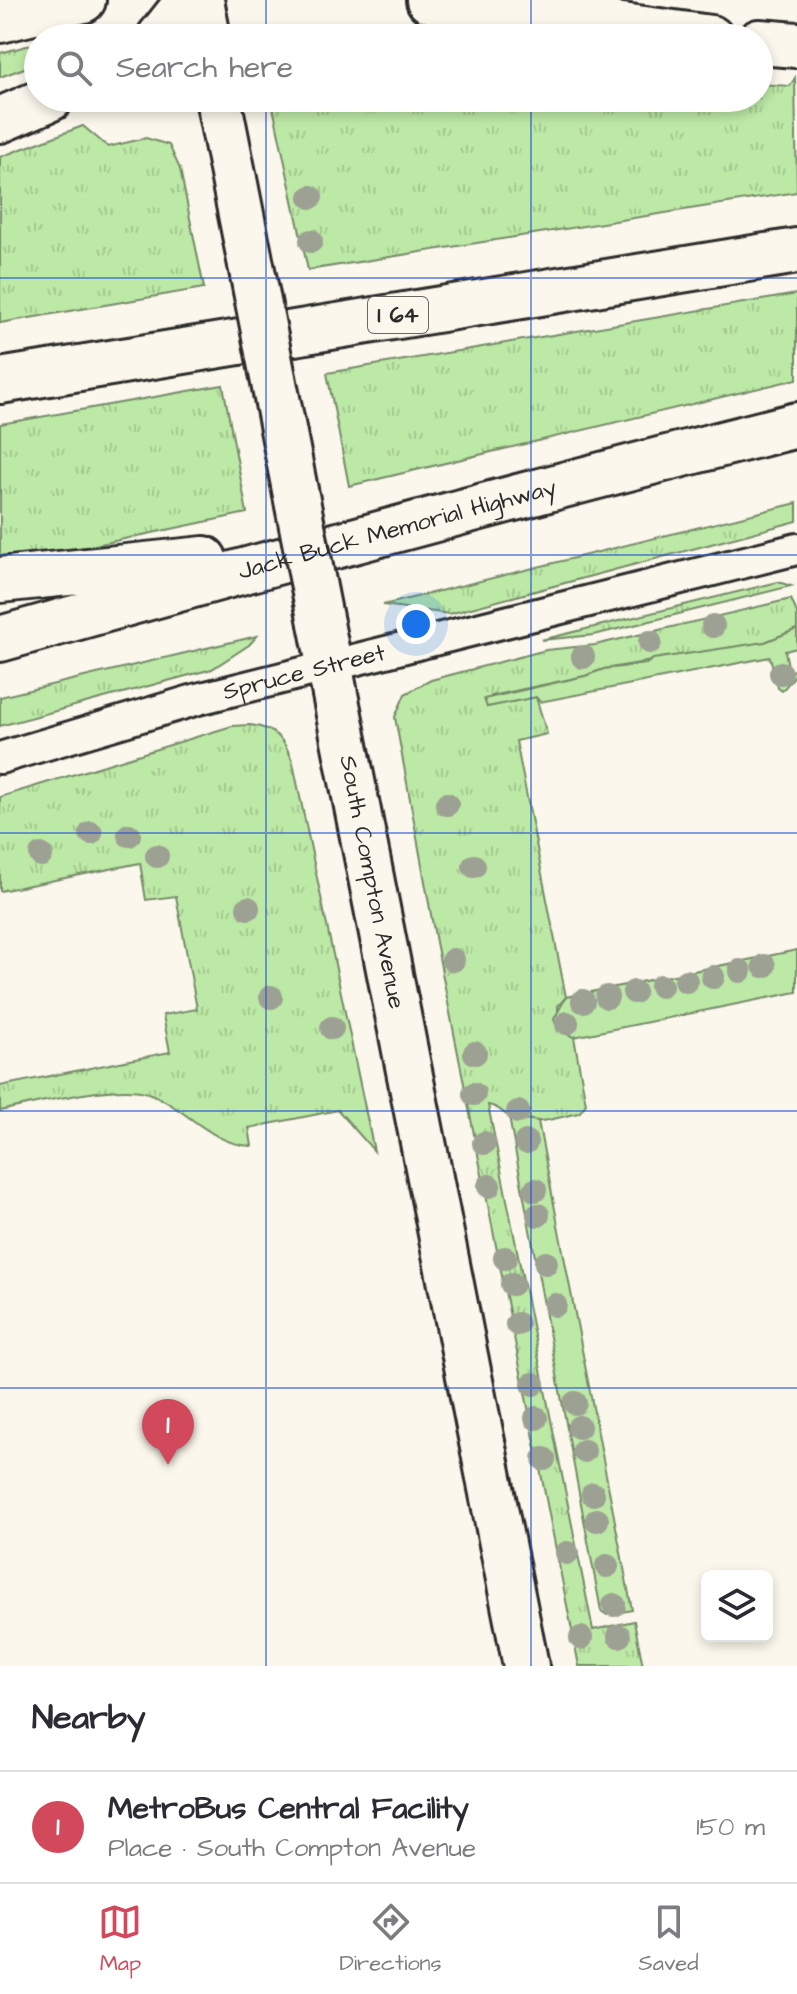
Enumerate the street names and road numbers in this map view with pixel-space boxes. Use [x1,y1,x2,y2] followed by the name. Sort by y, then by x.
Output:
[368,297,428,333] road number: I 64
[234,471,560,589] street label: Jack Buck Memorial Highway
[219,636,389,709] street label: Spruce Street
[330,752,413,1012] street label: South Compton Avenue

